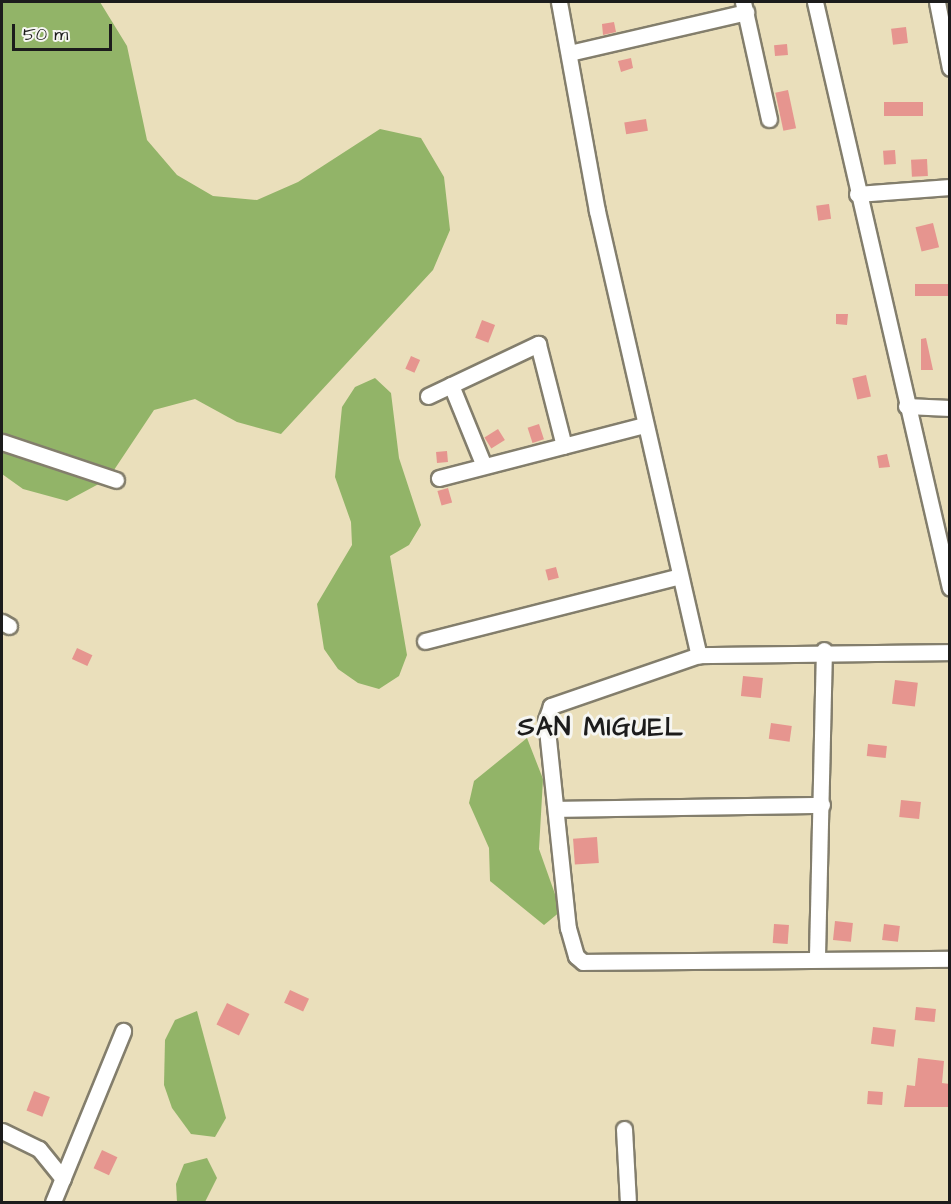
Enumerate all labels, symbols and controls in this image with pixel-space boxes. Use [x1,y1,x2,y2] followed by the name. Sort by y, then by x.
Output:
[15,12,116,50] scale bar
[23,22,68,47] text: 50 m
[518,712,684,744] district label: SAN MIGUEL

